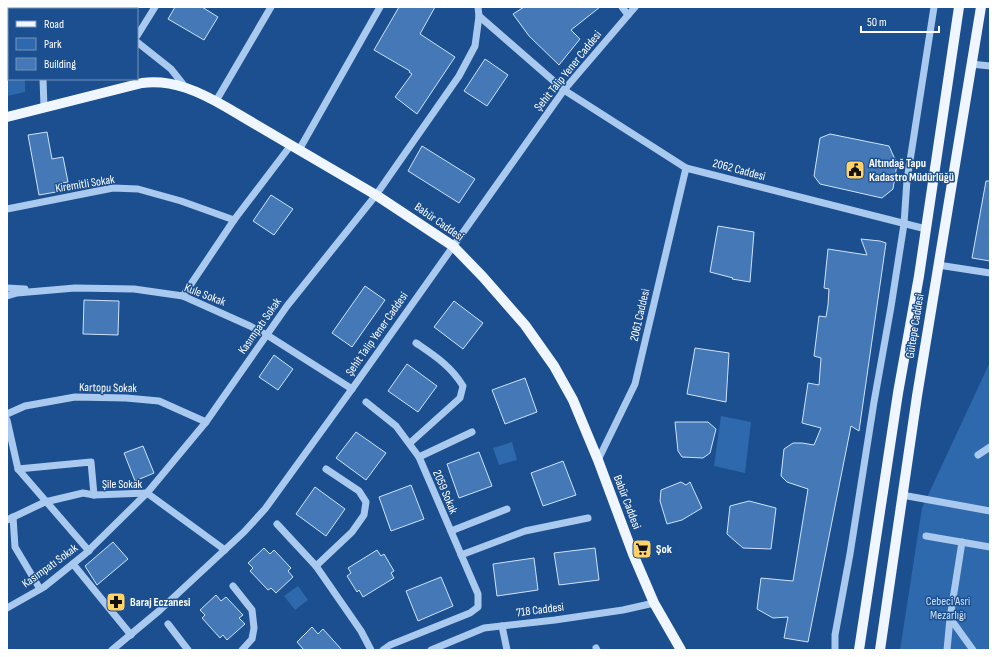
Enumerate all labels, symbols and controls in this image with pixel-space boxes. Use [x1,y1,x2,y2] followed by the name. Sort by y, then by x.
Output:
[8,8,138,80] legend
[861,8,939,34] scale bar
[867,15,887,30] text: 50 m
[44,17,64,32] text: Road
[531,28,605,114] street label: Şehit Talip Yener Caddesi
[44,37,62,52] text: Park
[44,57,76,72] text: Building
[711,156,767,184] street label: 2062 Caddesi
[868,156,954,185] place label: Altındağ Tapu Kadastro Müdürlüğü
[844,159,866,181] public building icon: Altındağ Tapu Kadastro Müdürlüğü
[54,172,116,196] street label: Kiremitli Sokak
[411,200,467,244] street label: Babür Caddesi
[182,280,228,310] street label: Kule Sokak
[627,287,653,343] street label: 2061 Caddesi
[342,289,412,379] street label: Şehit Talip Yener Caddesi
[903,293,927,359] street label: Gültepe Caddesi
[235,295,285,357] street label: Kasımpatı Sokak
[79,380,137,396] street label: Kartopu Sokak
[429,468,461,517] street label: 2059 Sokak
[610,473,644,531] street label: Babür Caddesi
[102,477,143,492] street label: Şile Sokak
[631,538,653,560] supermarket icon: Şok
[19,540,81,591] street label: Kasımpatı Sokak
[656,542,672,557] place label: Şok
[105,591,127,613] pharmacy icon: Baraj Eczanesi
[926,594,970,623] park label: Cebeci Asri Mezarlığı
[130,595,191,610] place label: Baraj Eczanesi
[515,600,565,620] street label: 718 Caddesi

